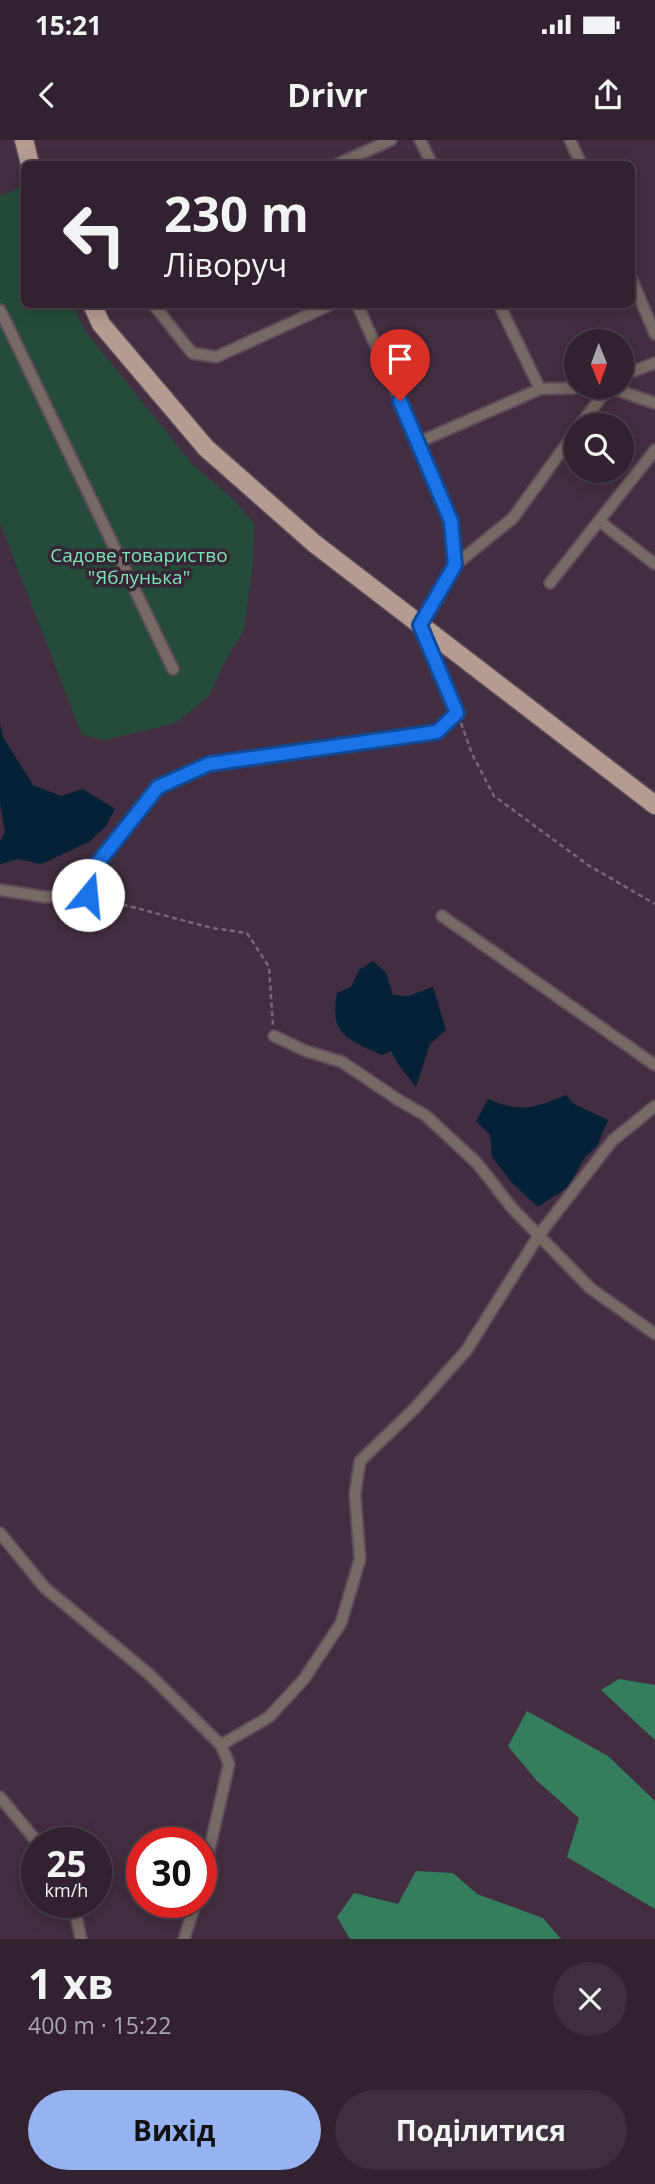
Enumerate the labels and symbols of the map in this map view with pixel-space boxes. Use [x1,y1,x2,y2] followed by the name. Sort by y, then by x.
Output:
[370,329,430,401] pin
[564,329,634,399] north arrow
[50,542,228,590] park label: Садове товариство "Яблунька"
[51,858,125,932] position arrow
[126,1827,217,1918] speed limit sign: 30

